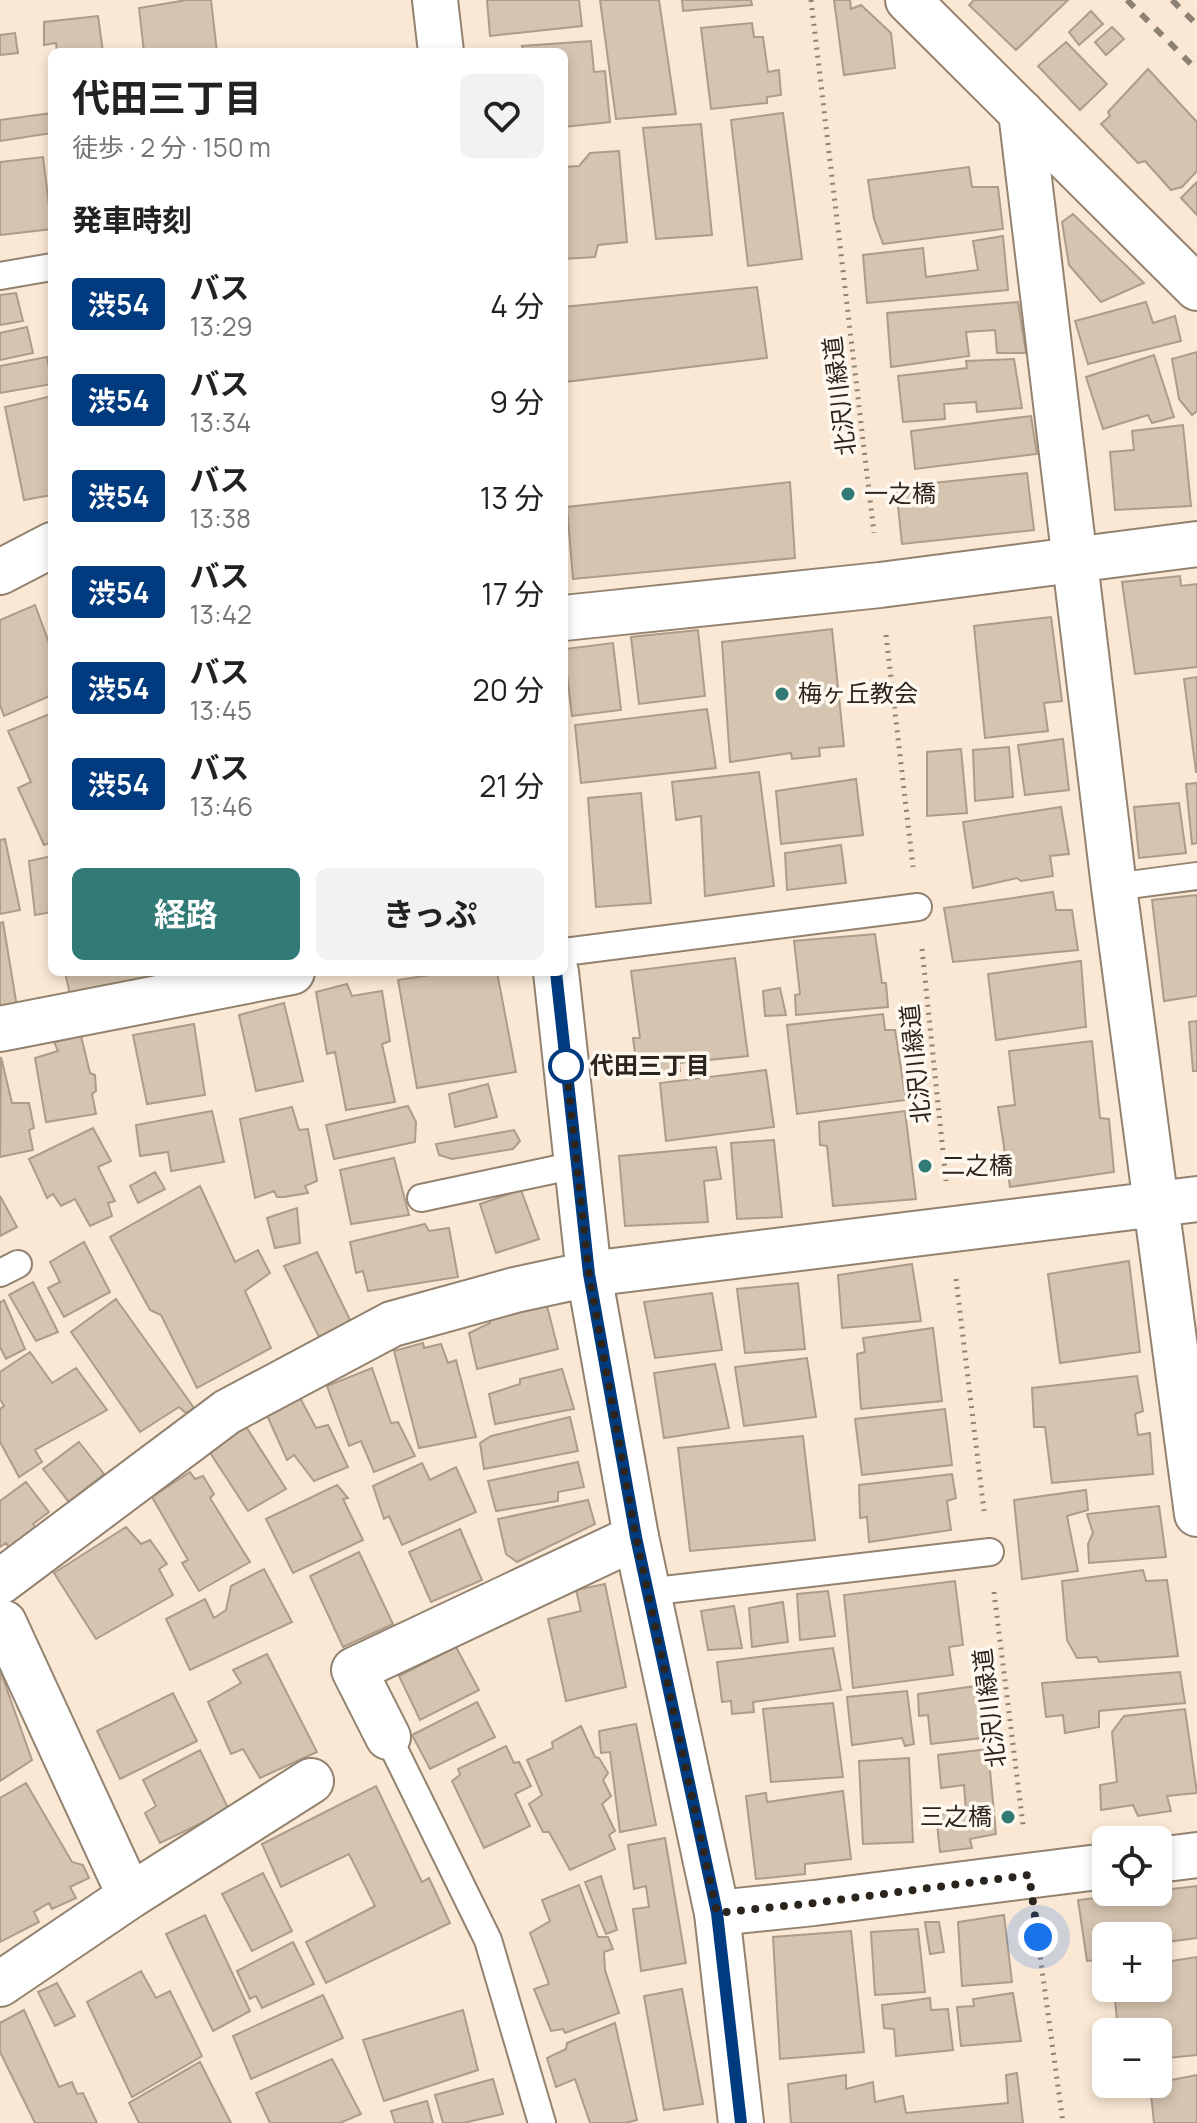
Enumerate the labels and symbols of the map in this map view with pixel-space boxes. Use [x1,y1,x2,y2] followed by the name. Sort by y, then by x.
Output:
[815,335,862,458] street label: 北沢川緑道
[864,476,936,509] place label: 一之橋
[839,485,857,503] marker: 一之橋
[798,676,918,709] place label: 梅ヶ丘教会
[773,685,791,703] marker: 梅ヶ丘教会
[892,1003,937,1126] street label: 北沢川緑道
[590,1048,710,1081] place label: 代田三丁目
[549,1049,583,1083] marker: 代田三丁目
[941,1148,1013,1181] place label: 二之橋
[916,1157,934,1175] marker: 二之橋
[965,1647,1012,1770] street label: 北沢川緑道
[920,1799,992,1832] place label: 三之橋
[999,1808,1017,1826] marker: 三之橋
[1018,1917,1058,1957] your location

